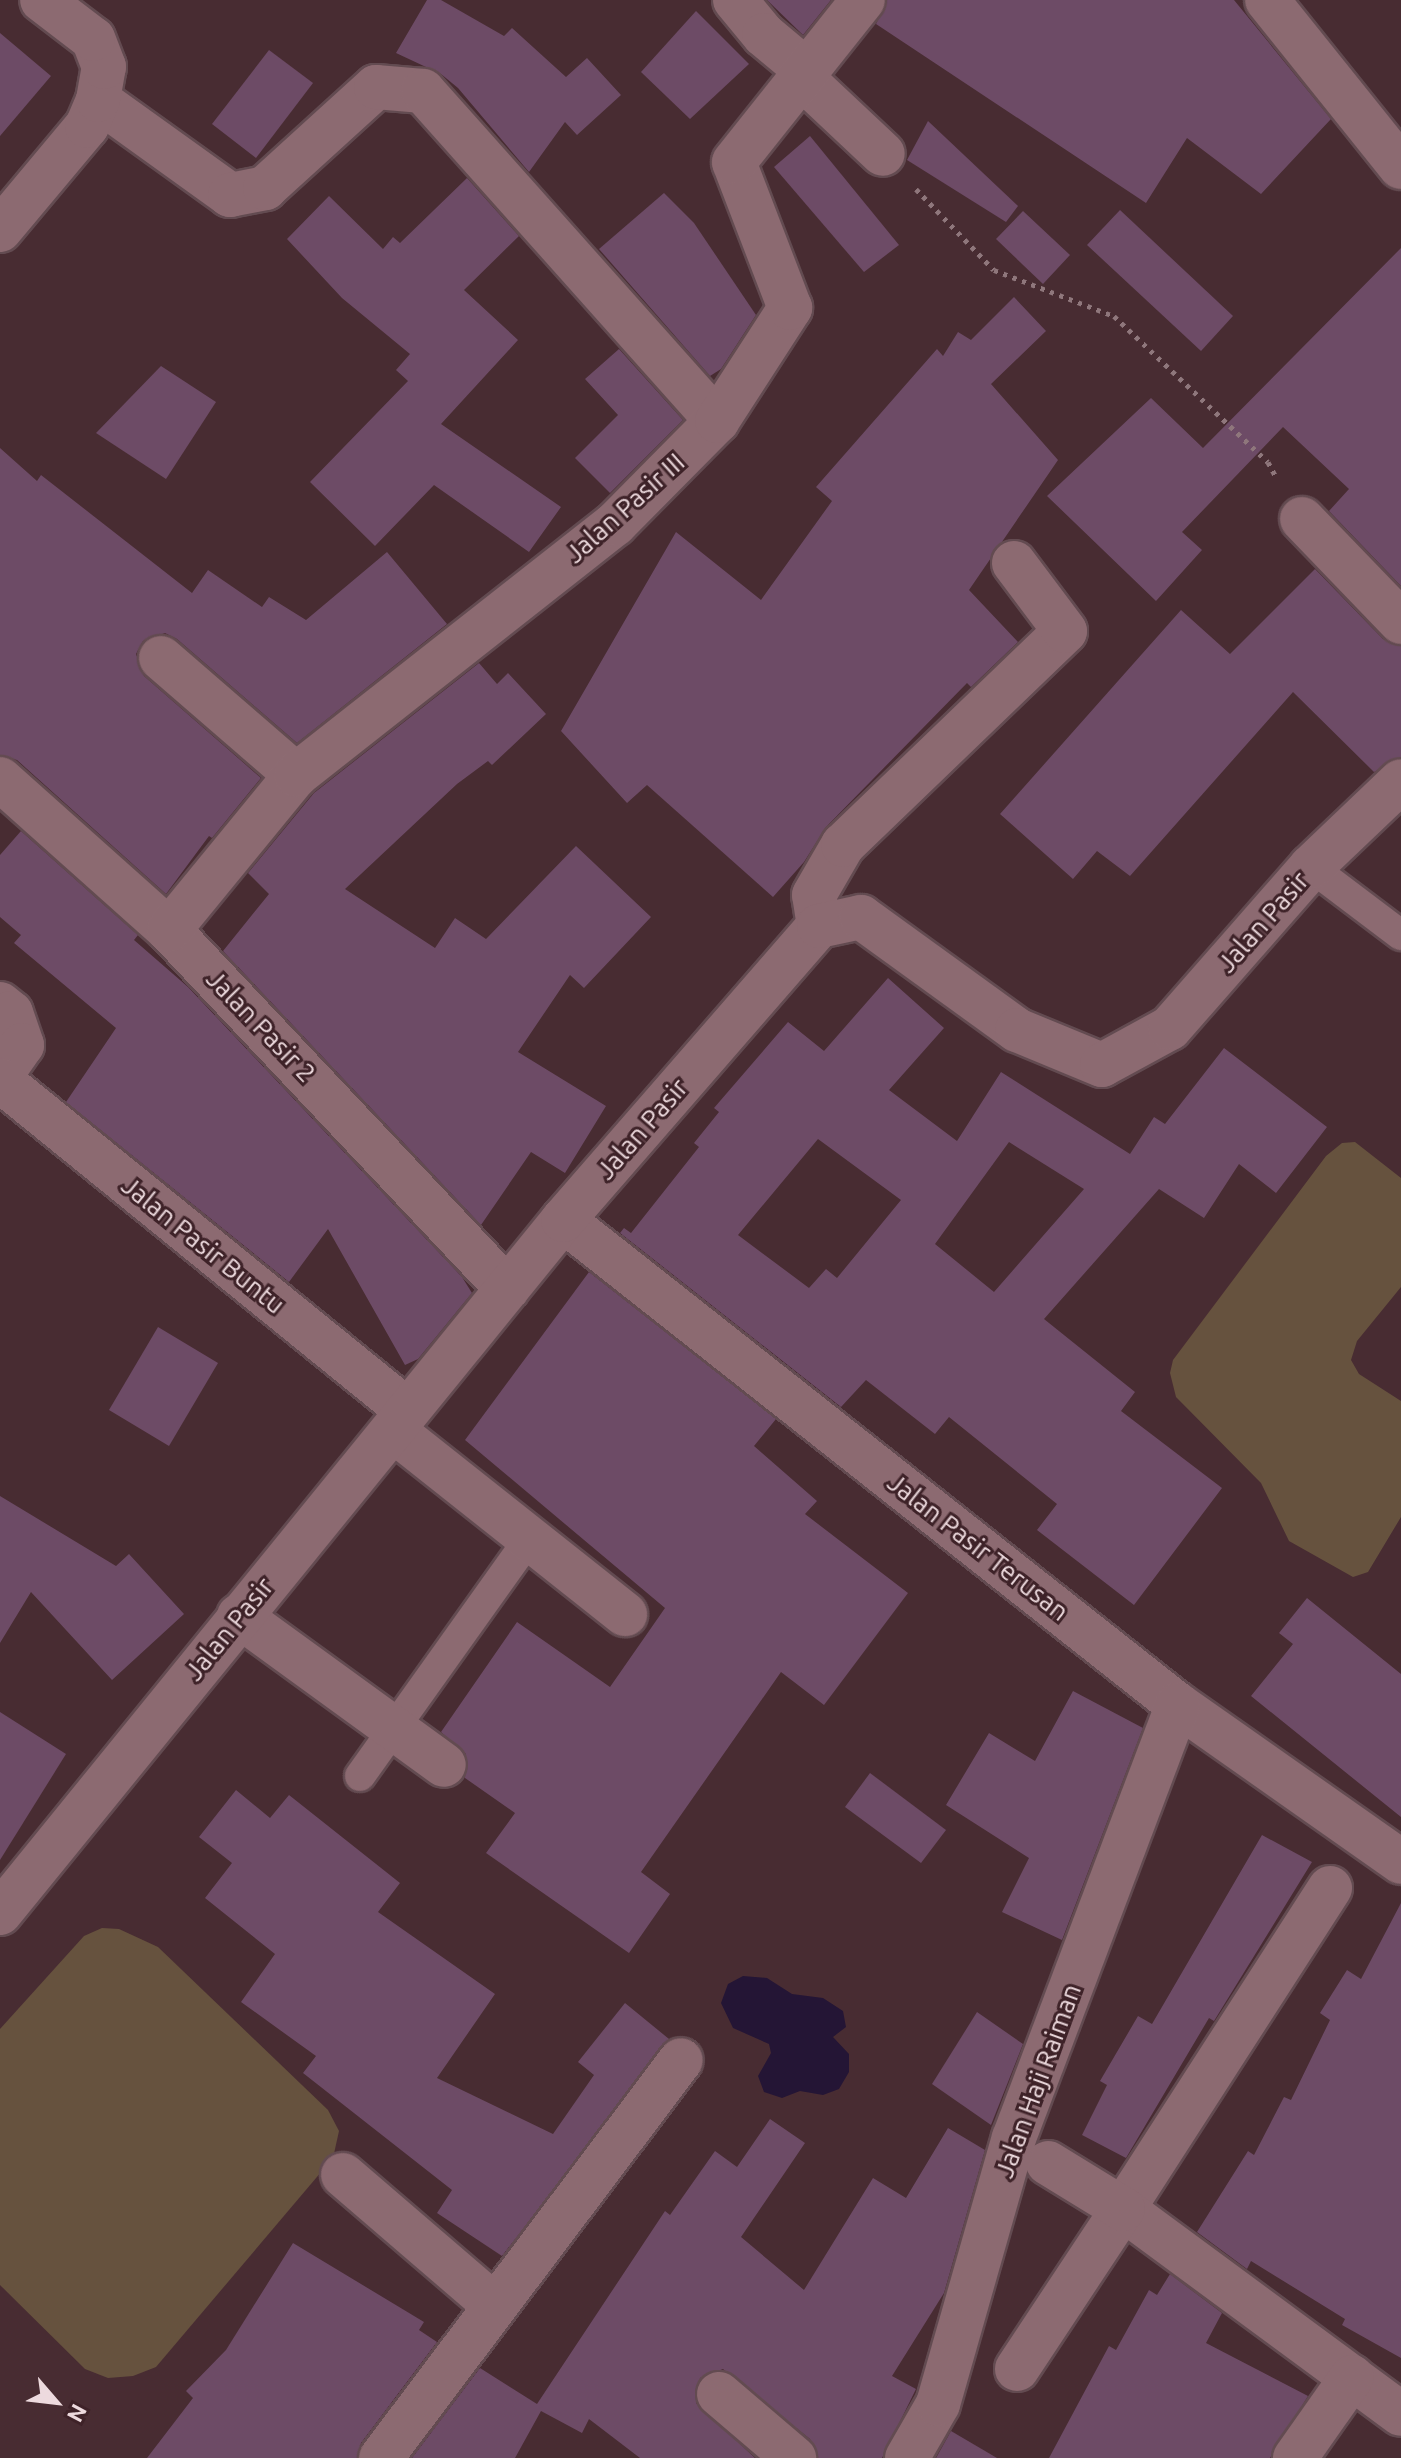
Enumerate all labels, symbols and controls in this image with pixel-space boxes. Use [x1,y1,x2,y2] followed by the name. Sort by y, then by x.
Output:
[559,446,691,570] street label: Jalan Pasir III
[1211,865,1315,979] street label: Jalan Pasir
[200,963,322,1089] street label: Jalan Pasir 2
[590,1072,694,1186] street label: Jalan Pasir
[115,1170,291,1320] street label: Jalan Pasir Buntu
[881,1467,1075,1627] street label: Jalan Pasir Terusan
[178,1571,280,1687] street label: Jalan Pasir
[988,1980,1088,2182] street label: Jalan Haji Raiman
[16,2362,96,2442] north arrow
[63,2400,93,2427] text: N

